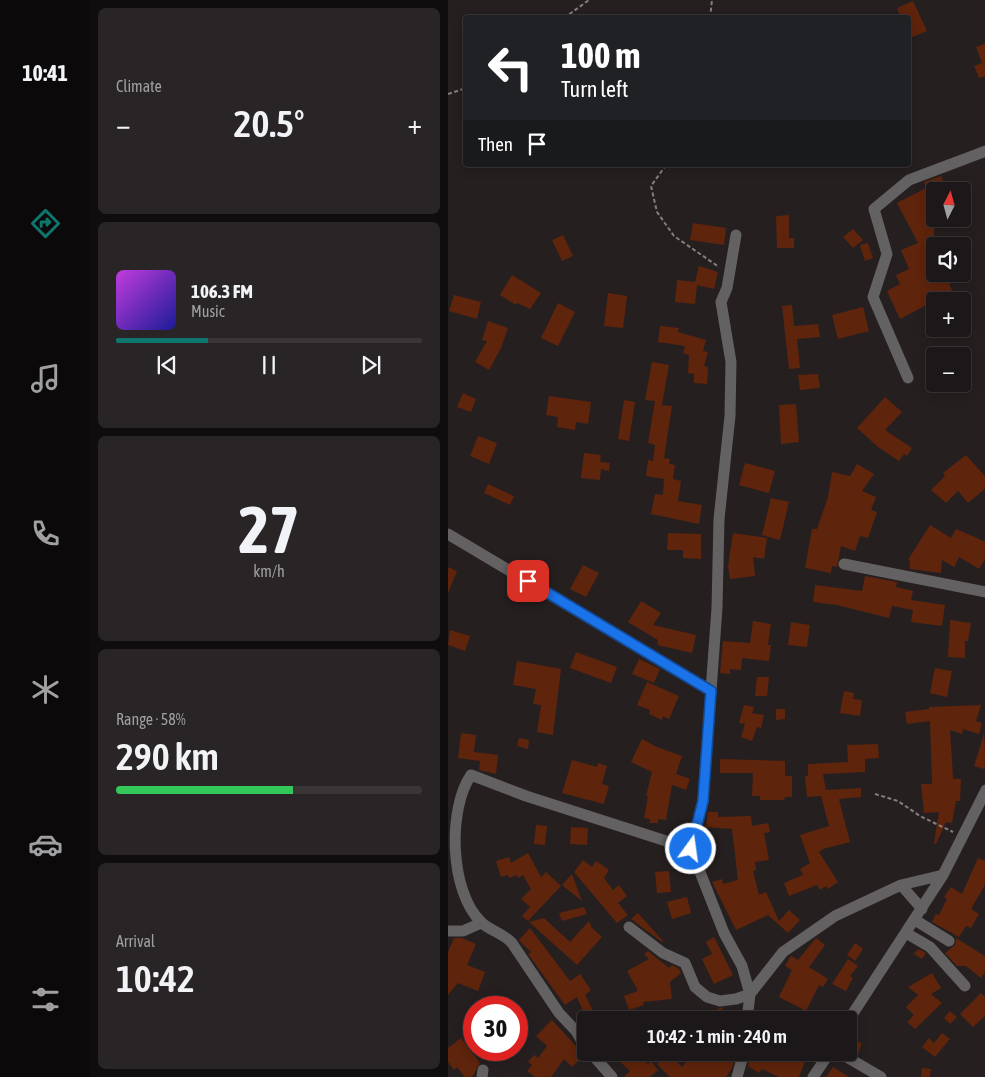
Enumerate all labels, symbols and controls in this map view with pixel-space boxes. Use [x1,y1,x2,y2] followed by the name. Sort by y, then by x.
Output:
[478,35,543,100] icon: left
[561,35,640,75] text: 100 m
[22,60,68,86] text: 10:41
[561,76,628,102] text: Turn left
[116,77,162,95] text: Climate
[234,102,304,145] text: 20.5°
[116,108,131,140] text: −
[407,108,422,140] text: +
[523,130,551,158] icon: arrive
[478,133,513,155] text: Then
[926,182,970,228] north arrow
[926,182,971,392] map controls
[28,206,63,241] icon: directions
[926,237,971,282] button: sound
[191,280,253,302] text: 106.3 FM
[926,292,971,337] button: +
[191,302,225,320] text: Music
[926,347,971,392] button: −
[153,351,181,379] icon: previous
[255,351,283,379] icon: pause
[357,351,385,379] icon: next
[28,361,63,396] icon: music
[238,492,300,567] text: 27
[28,516,63,551] icon: phone
[507,560,549,602] pin
[253,562,285,580] text: km/h
[514,567,542,595] icon: arrive
[28,672,63,707] icon: climate
[116,710,186,728] text: Range · 58%
[116,735,219,778] text: 290 km
[664,822,716,874] position arrow
[28,827,63,862] icon: car
[116,932,155,950] text: Arrival
[116,957,195,1000] text: 10:42
[28,982,63,1017] icon: filters
[463,996,528,1061] speed limit sign: 30
[647,1025,787,1047] text: 10:42 · 1 min · 240 m

